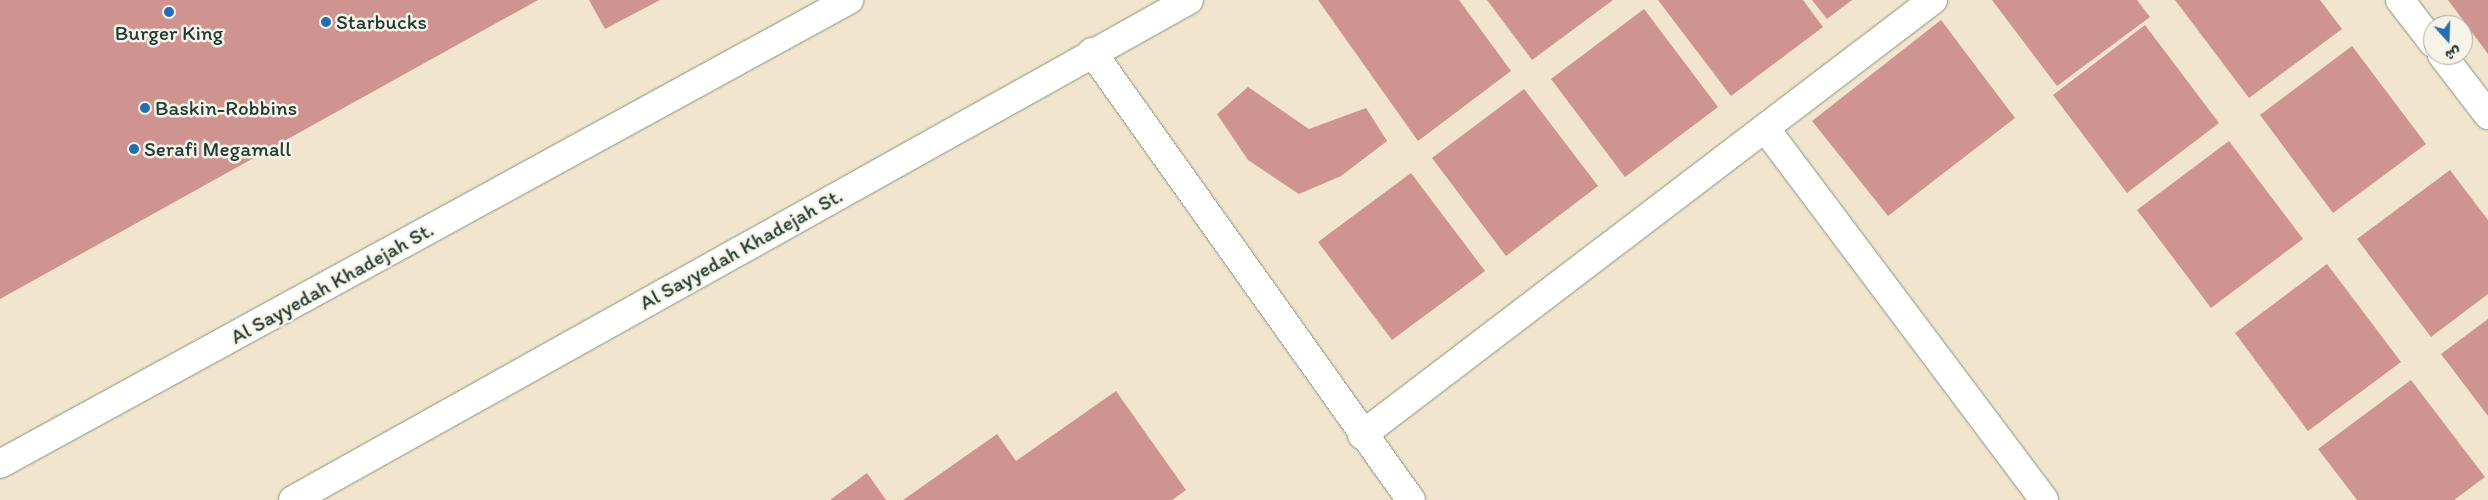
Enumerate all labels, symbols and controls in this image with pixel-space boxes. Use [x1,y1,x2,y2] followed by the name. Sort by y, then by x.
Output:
[163,6,175,18] marker: Burger King
[336,9,427,35] place label: Starbucks
[2423,15,2473,65] north arrow
[320,16,332,28] marker: Starbucks
[115,20,223,46] place label: Burger King
[2443,43,2463,64] text: ش
[155,95,297,121] place label: Baskin-Robbins
[139,102,151,114] marker: Baskin-Robbins
[144,136,290,162] place label: Serafi Megamall
[128,143,140,155] marker: Serafi Megamall
[635,183,847,315] street label: Al Sayyedah Khadejah St.
[226,217,438,349] street label: Al Sayyedah Khadejah St.

